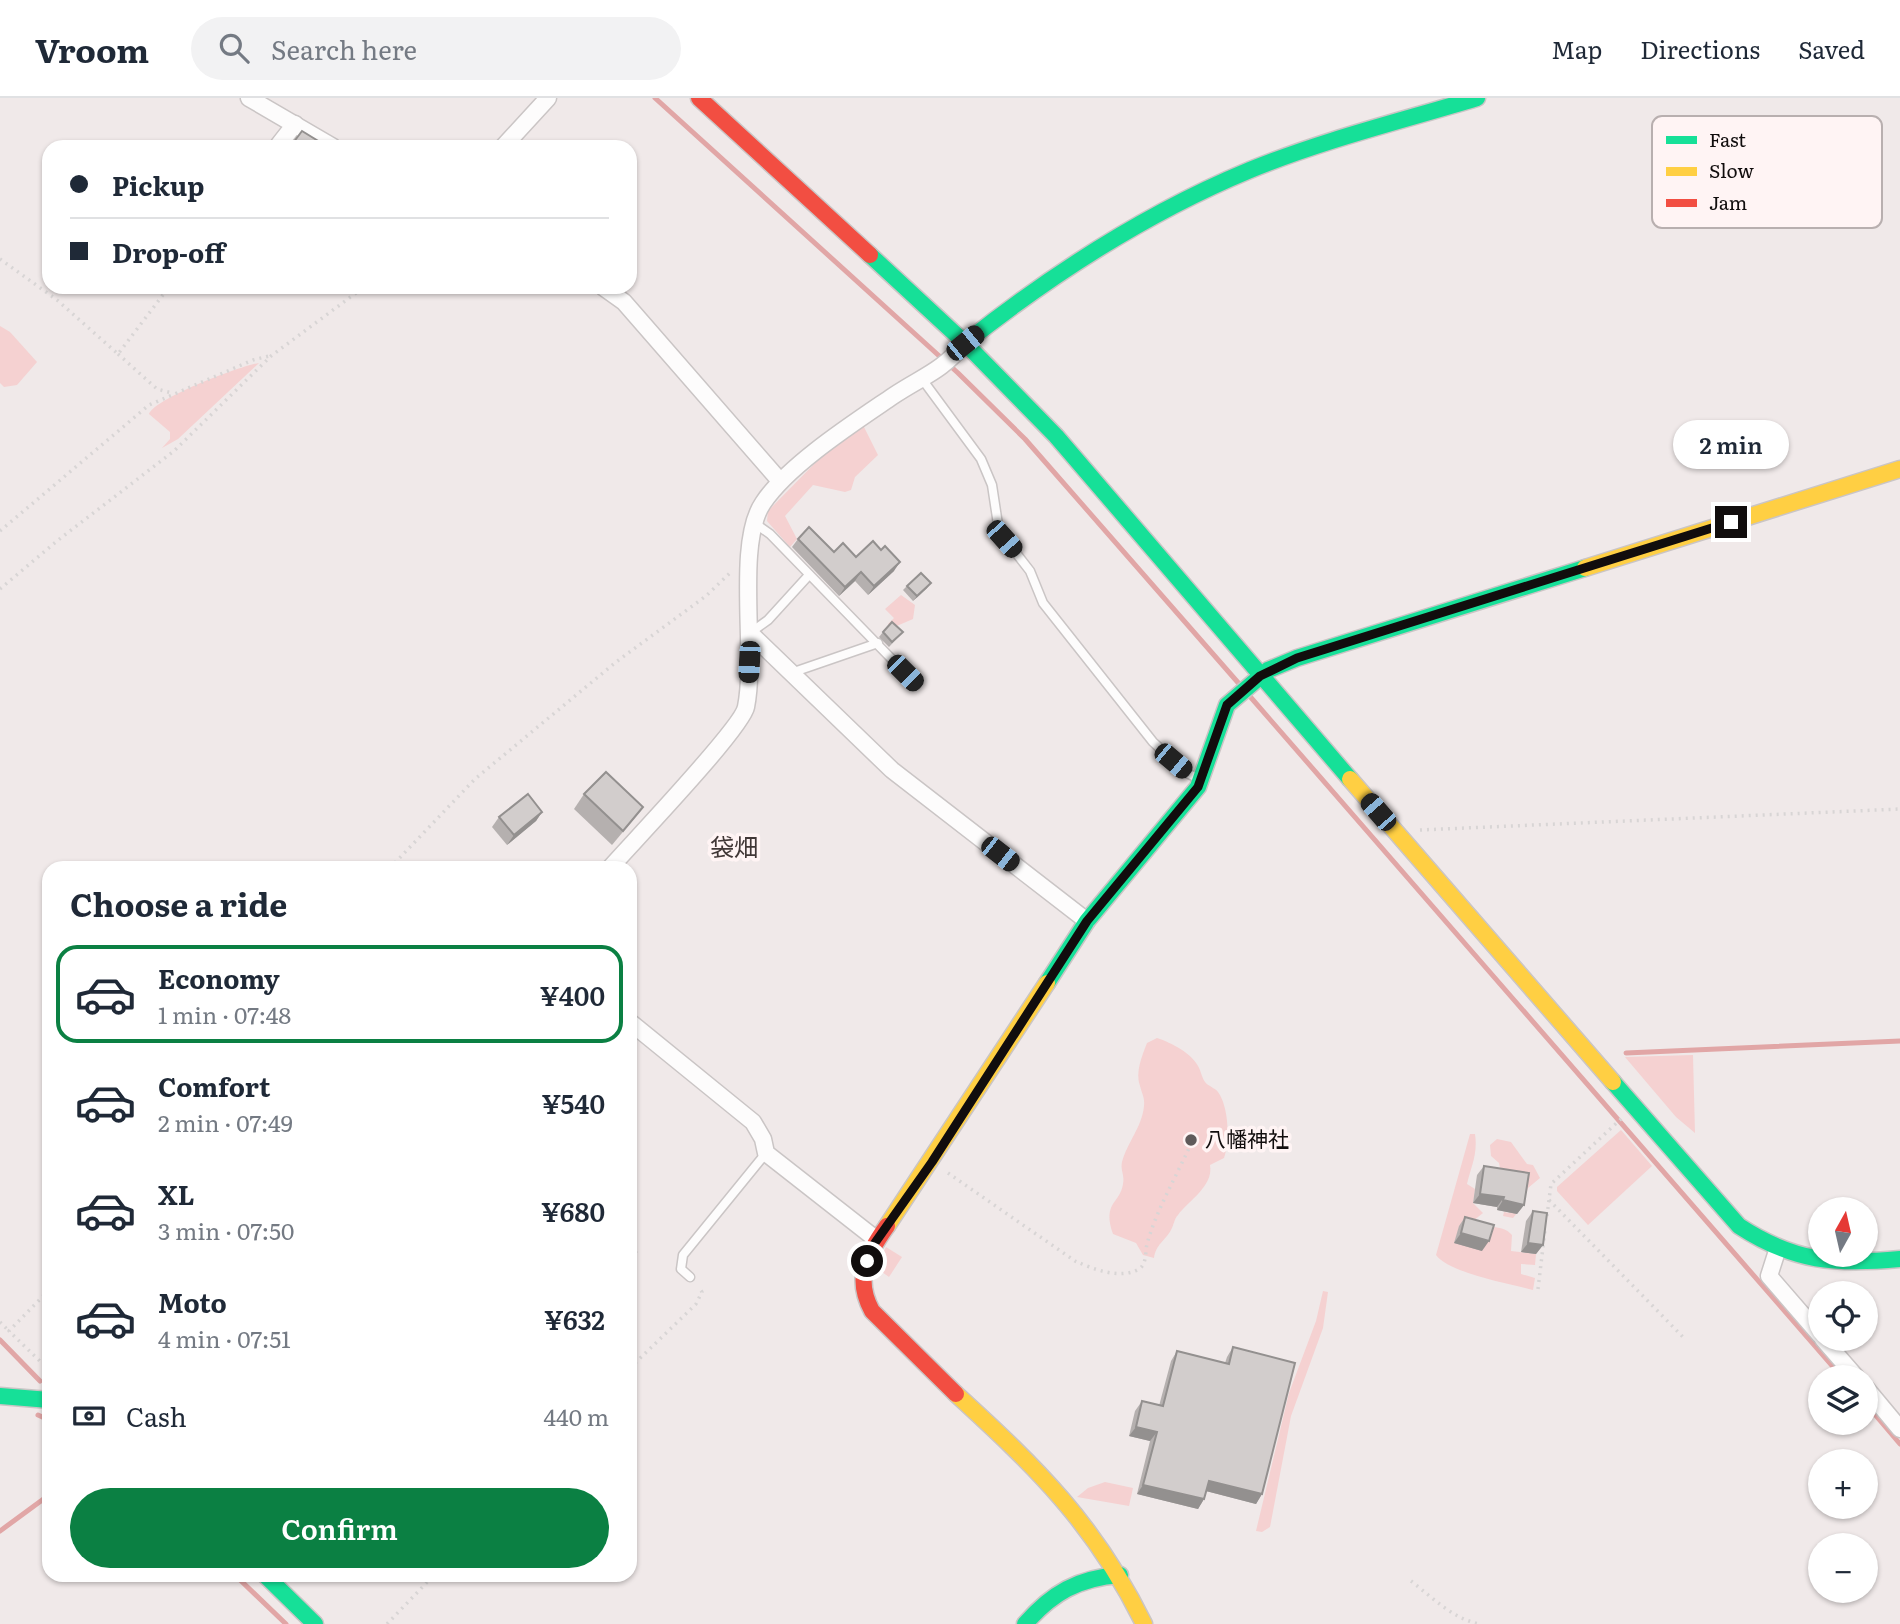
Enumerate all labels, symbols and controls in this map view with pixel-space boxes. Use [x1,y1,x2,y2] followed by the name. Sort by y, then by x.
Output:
[191,17,681,80] search box
[35,24,149,73] text: Vroom
[215,29,253,67] icon: search
[271,29,417,68] text: Search here
[1551,31,1602,66] text: Map
[1640,31,1760,66] text: Directions
[1798,31,1865,66] text: Saved
[1652,116,1882,228] legend
[1709,125,1746,153] text: Fast
[1709,156,1754,184] text: Slow
[112,165,204,204] text: Pickup
[1709,188,1747,216] text: Jam
[112,232,225,271] text: Drop-off
[943,322,988,364] car
[1673,420,1789,470] callout: 2 min
[1699,427,1763,461] text: 2 min
[1715,506,1747,538] route end
[983,516,1026,562] car
[738,640,761,684] car
[883,651,928,695] car
[1151,739,1196,783] car
[1357,789,1400,835] car
[710,828,758,863] district label: 袋畑
[977,833,1024,875] car
[70,879,287,927] text: Choose a ride
[158,958,280,997] text: Economy
[74,963,137,1026] icon: car
[540,975,605,1014] text: ¥400
[158,997,291,1031] text: 1 min · 07:48
[158,1066,270,1105] text: Comfort
[74,1071,137,1134] icon: car
[542,1083,605,1122] text: ¥540
[158,1105,293,1139] text: 2 min · 07:49
[1205,1122,1289,1153] place label: 八幡神社
[1183,1132,1199,1148] marker: 八幡神社
[158,1174,195,1213] text: XL
[74,1179,137,1242] icon: car
[541,1191,605,1230] text: ¥680
[1808,1197,1878,1267] north arrow
[1808,1197,1878,1603] map controls
[158,1213,294,1247] text: 3 min · 07:50
[851,1245,883,1277] route start
[1808,1281,1878,1351] button: locate
[158,1282,227,1321] text: Moto
[74,1287,137,1350] icon: car
[544,1299,605,1338] text: ¥632
[158,1321,291,1355] text: 4 min · 07:51
[1808,1365,1878,1435] button: layers
[126,1396,187,1435] text: Cash
[70,1397,108,1435] icon: cash
[543,1399,609,1433] text: 440 m
[1808,1449,1878,1519] button: +
[70,1488,609,1568] button: Confirm
[1808,1533,1878,1603] button: −

